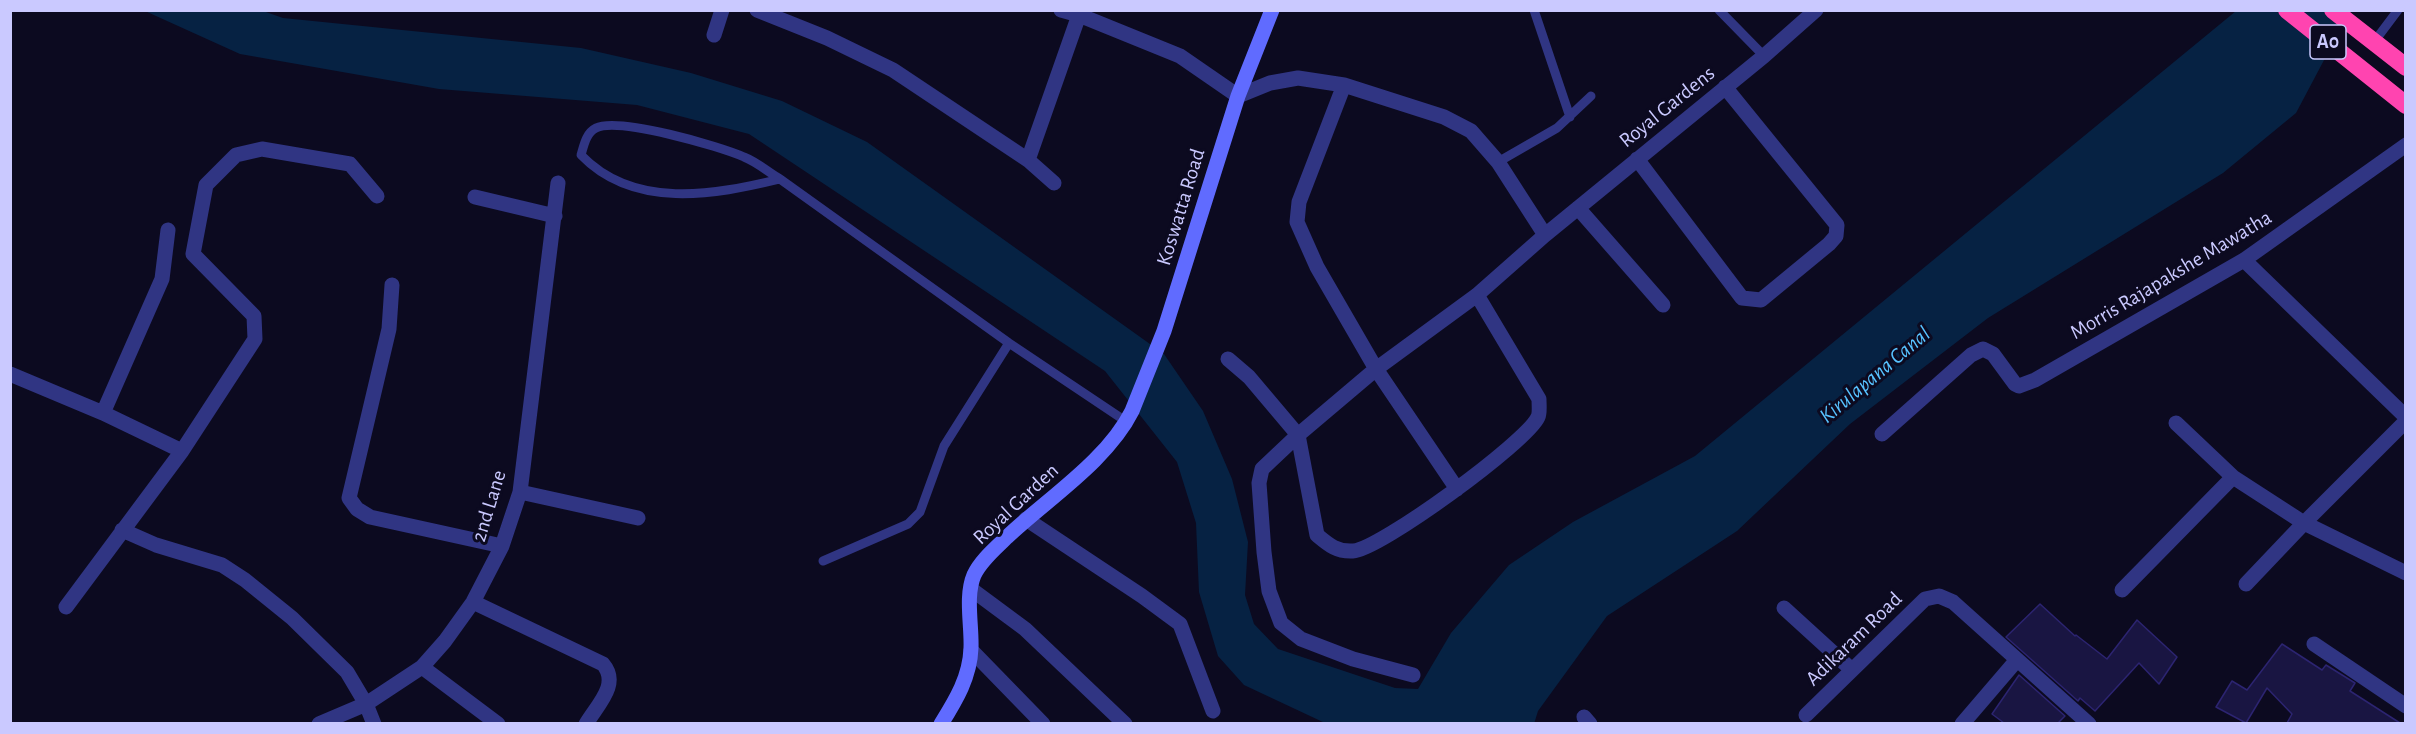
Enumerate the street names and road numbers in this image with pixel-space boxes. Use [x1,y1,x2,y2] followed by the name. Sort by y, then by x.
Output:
[2310,25,2346,59] road number: A0
[1614,61,1720,153] street label: Royal Gardens
[1151,145,1211,269] street label: Koswatta Road
[2066,205,2276,345] street label: Morris Rajapakshe Mawatha
[968,458,1064,550] street label: Royal Garden
[466,467,512,545] street label: 2nd Lane
[1800,587,1908,691] street label: Adikaram Road

